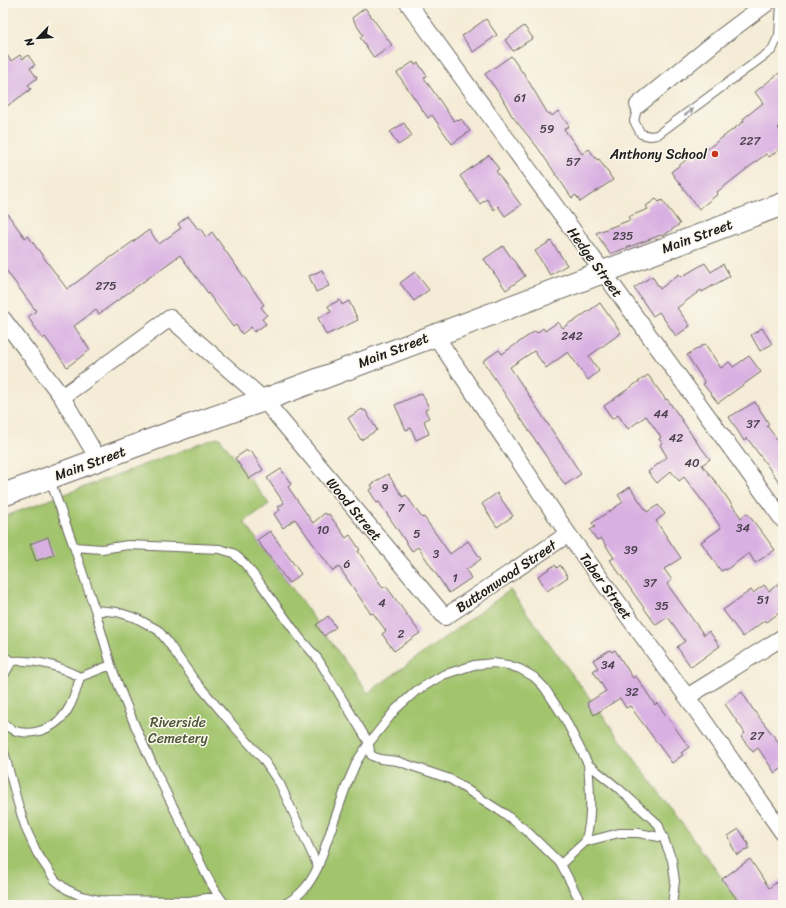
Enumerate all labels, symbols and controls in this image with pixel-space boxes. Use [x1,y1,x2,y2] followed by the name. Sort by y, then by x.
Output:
[18,18,58,58] north arrow
[19,34,40,50] text: N
[514,87,526,109] house number: 61
[683,108,694,116] one-way arrow
[540,118,554,140] house number: 59
[740,130,761,152] house number: 227
[609,142,708,167] place label: Anthony School
[710,149,720,159] marker: Anthony School
[566,151,581,173] house number: 57
[658,212,736,261] street label: Main Street
[560,222,629,303] street label: Hedge Street
[613,225,633,247] house number: 235
[95,275,117,297] house number: 275
[354,325,432,375] street label: Main Street
[561,325,583,347] house number: 242
[653,403,669,425] house number: 44
[746,413,761,435] house number: 37
[669,427,683,449] house number: 42
[51,439,129,488] street label: Main Street
[684,452,700,474] house number: 40
[319,472,388,547] street label: Wood Street
[381,477,389,499] house number: 9
[398,497,406,519] house number: 7
[736,517,751,539] house number: 34
[317,519,330,541] house number: 10
[413,523,421,545] house number: 5
[451,532,563,620] street label: Buttonwood Street
[624,539,638,561] house number: 39
[433,543,440,565] house number: 3
[573,547,639,625] street label: Taber Street
[344,553,351,575] house number: 6
[452,567,458,589] house number: 1
[643,572,658,594] house number: 37
[757,589,769,611] house number: 51
[378,592,386,614] house number: 4
[655,595,669,617] house number: 35
[398,623,405,645] house number: 2
[601,654,616,676] house number: 34
[625,681,639,703] house number: 32
[148,710,209,751] park label: Riverside Cemetery
[750,725,765,747] house number: 27

